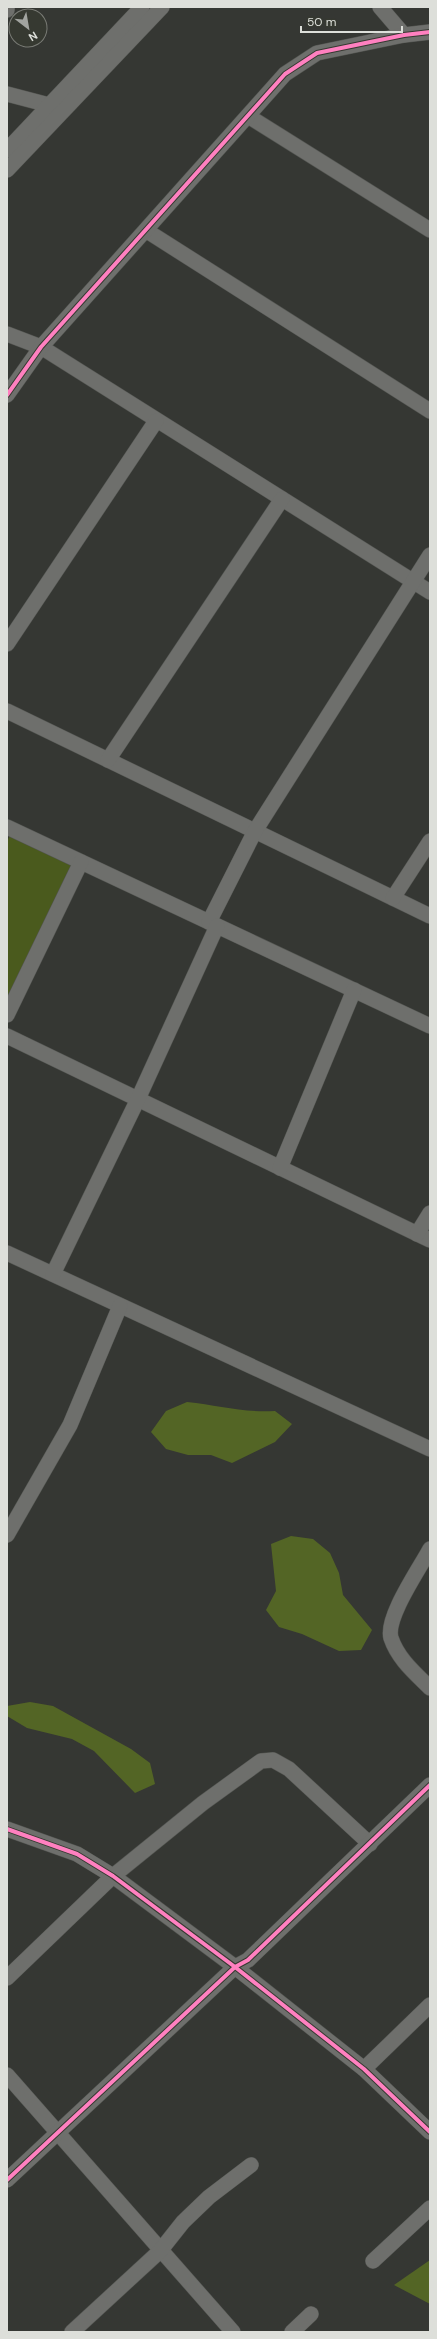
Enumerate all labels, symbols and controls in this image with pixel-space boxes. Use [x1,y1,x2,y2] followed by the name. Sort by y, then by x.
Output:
[8,8,48,48] north arrow
[301,8,402,34] scale bar
[307,14,336,30] text: 50 m
[26,29,40,45] text: N

